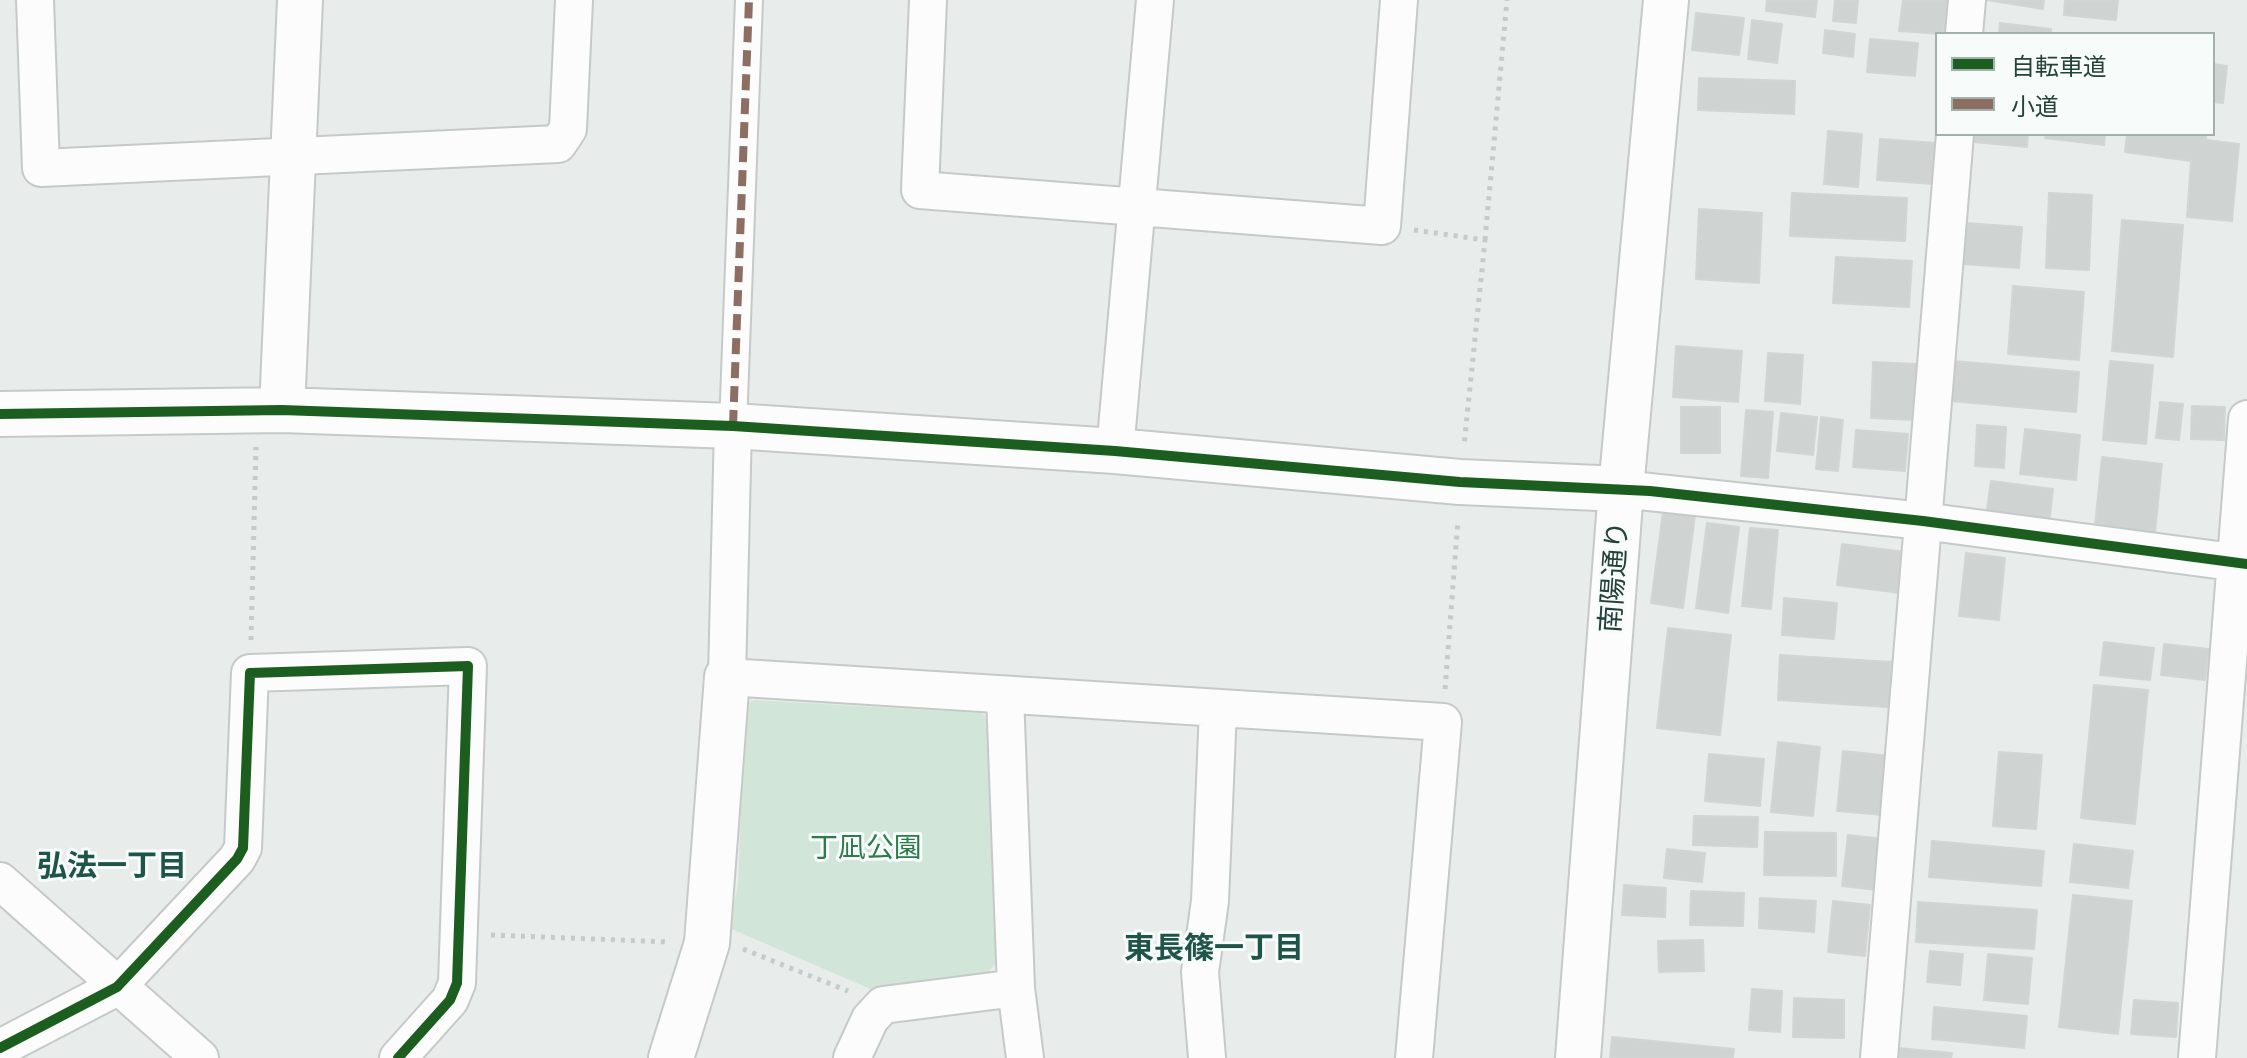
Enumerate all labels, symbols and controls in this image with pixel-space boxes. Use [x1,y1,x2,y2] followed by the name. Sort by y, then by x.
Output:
[1935,32,2215,136] legend
[2011,52,2107,81] text: 自転車道
[2011,92,2059,121] text: 小道
[1594,520,1636,634] street label: 南陽通り
[810,832,922,866] park label: 丁凪公園
[37,849,187,885] district label: 弘法一丁目
[1124,931,1304,967] district label: 東長篠一丁目

